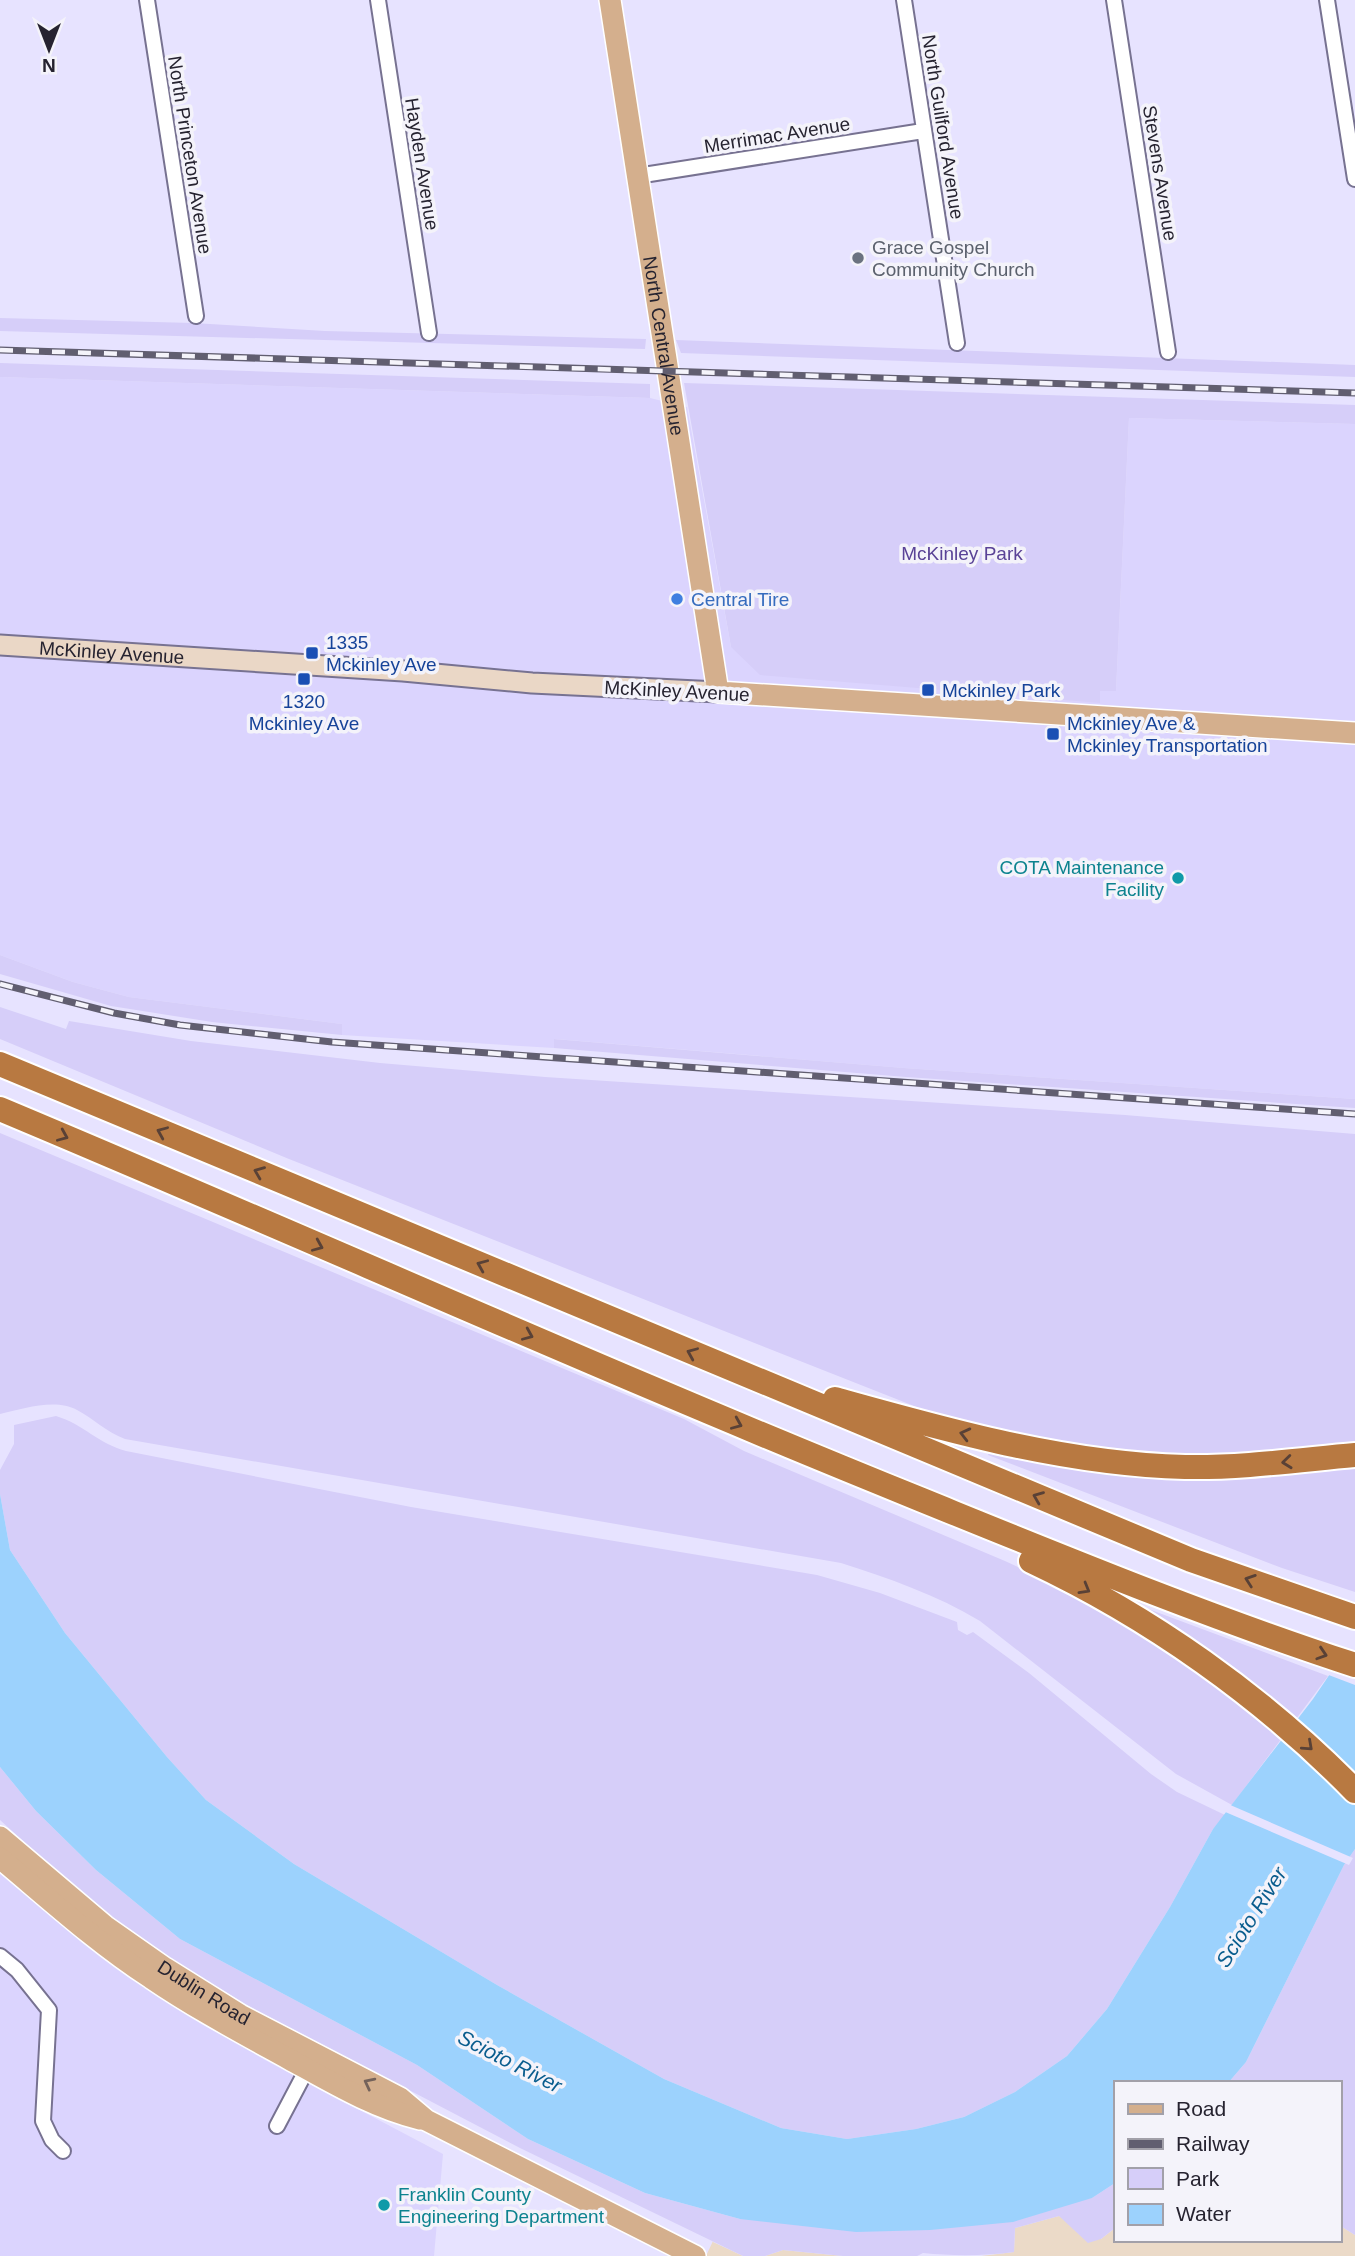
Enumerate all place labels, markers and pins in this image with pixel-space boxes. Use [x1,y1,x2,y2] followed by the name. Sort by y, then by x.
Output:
[872,237,1035,280] place label: Grace Gospel Community Church
[850,250,866,266] marker: Grace Gospel Community Church
[691,589,789,610] place label: Central Tire
[669,591,685,607] marker: Central Tire
[326,632,437,675] place label: 1335 Mckinley Ave
[304,645,320,661] marker: 1335 Mckinley Ave
[296,671,312,687] marker: 1320 Mckinley Ave
[942,680,1061,701] place label: Mckinley Park
[920,682,936,698] marker: Mckinley Park
[249,691,359,734] place label: 1320 Mckinley Ave
[1067,713,1268,756] place label: Mckinley Ave & Mckinley Transportation
[1045,726,1061,742] marker: Mckinley Ave & Mckinley Transportation
[1000,857,1164,900] place label: COTA Maintenance Facility
[1170,870,1186,886] marker: COTA Maintenance Facility
[398,2184,605,2227] place label: Franklin County Engineering Department
[376,2197,392,2213] marker: Franklin County Engineering Department

